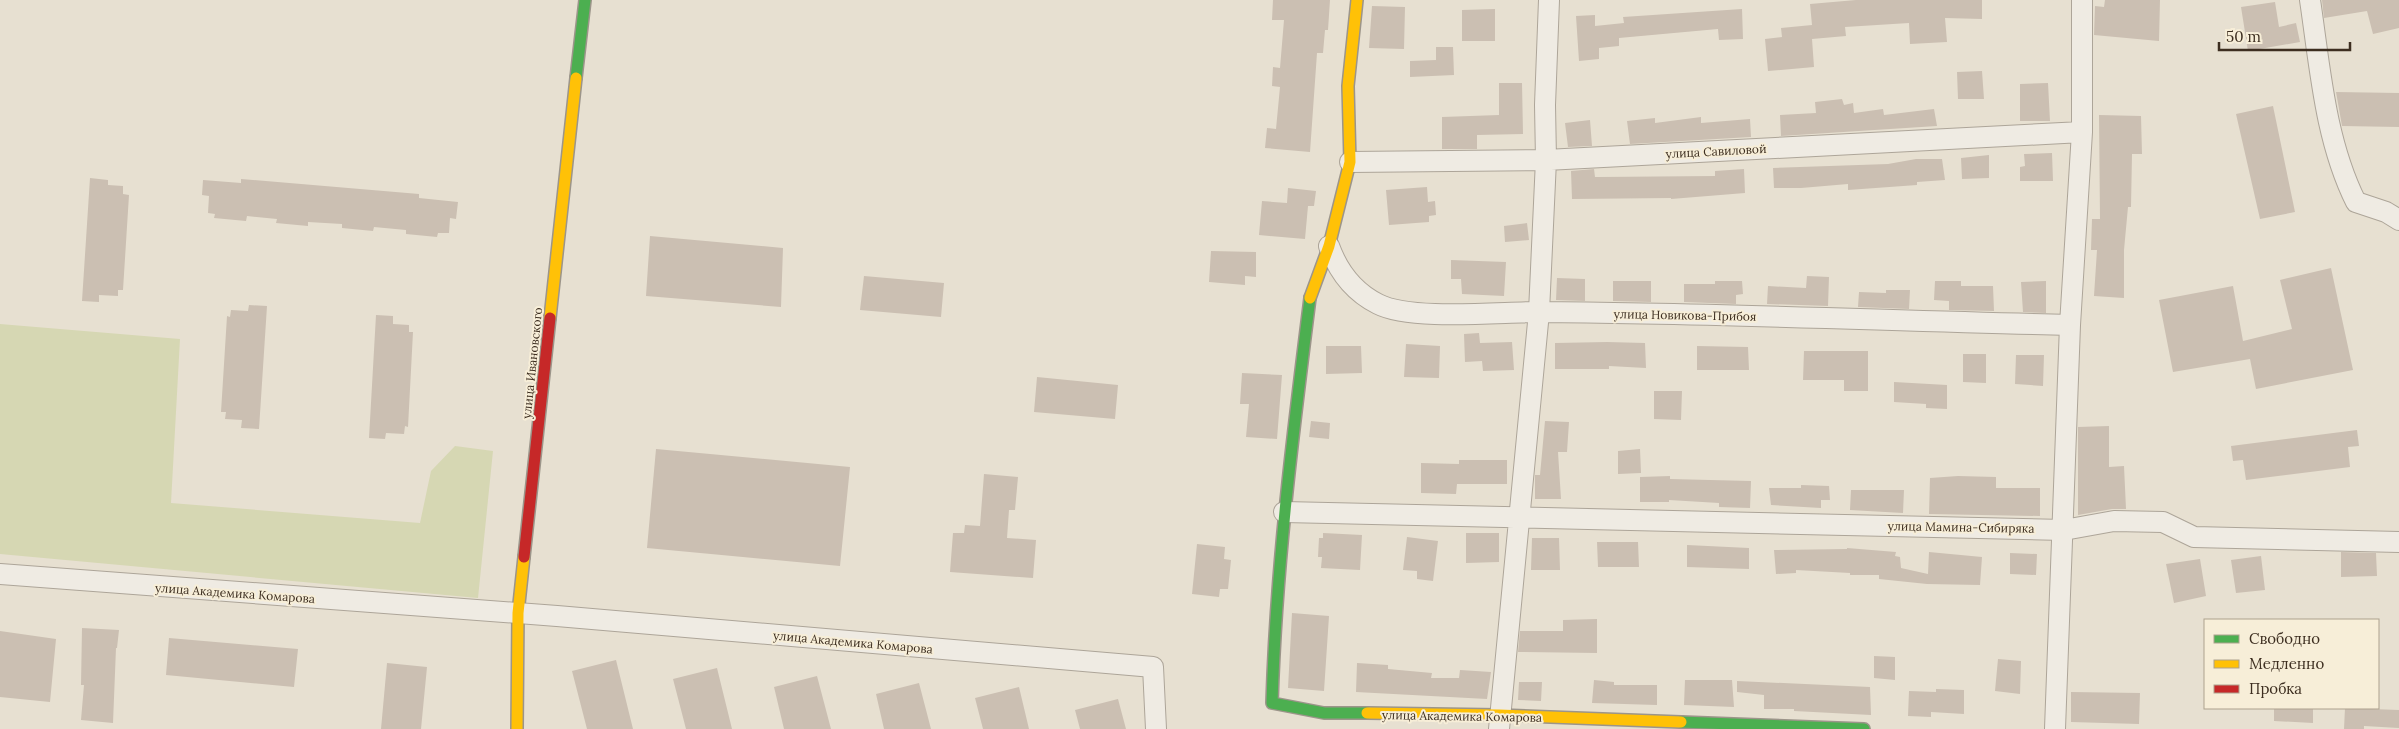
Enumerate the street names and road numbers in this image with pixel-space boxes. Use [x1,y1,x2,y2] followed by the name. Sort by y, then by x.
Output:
[1665,141,1767,161] street label: улица Савиловой
[519,306,545,420] street label: улица Ивановского
[1613,306,1757,324] street label: улица Новикова-Прибоя
[1887,518,2035,536] street label: улица Мамина-Сибиряка
[155,580,315,606] street label: улица Академика Комарова
[772,628,934,656] street label: улица Академика Комарова
[1382,707,1542,725] street label: улица Академика Комарова

